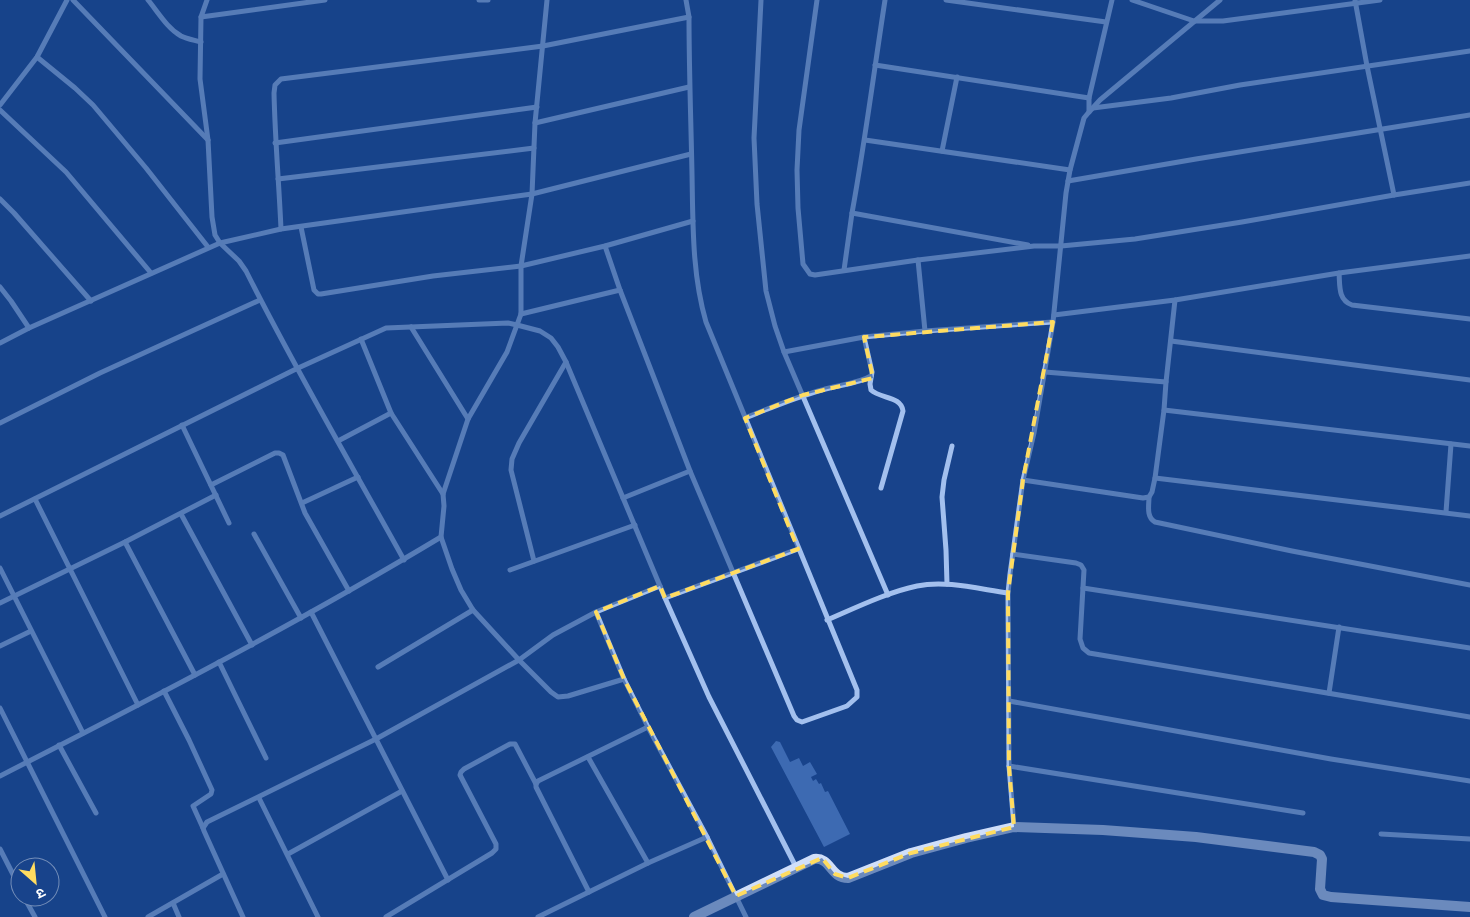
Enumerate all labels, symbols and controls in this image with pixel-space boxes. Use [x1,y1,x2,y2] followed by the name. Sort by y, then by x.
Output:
[10,857,60,907] north arrow
[32,883,49,904] text: उ

